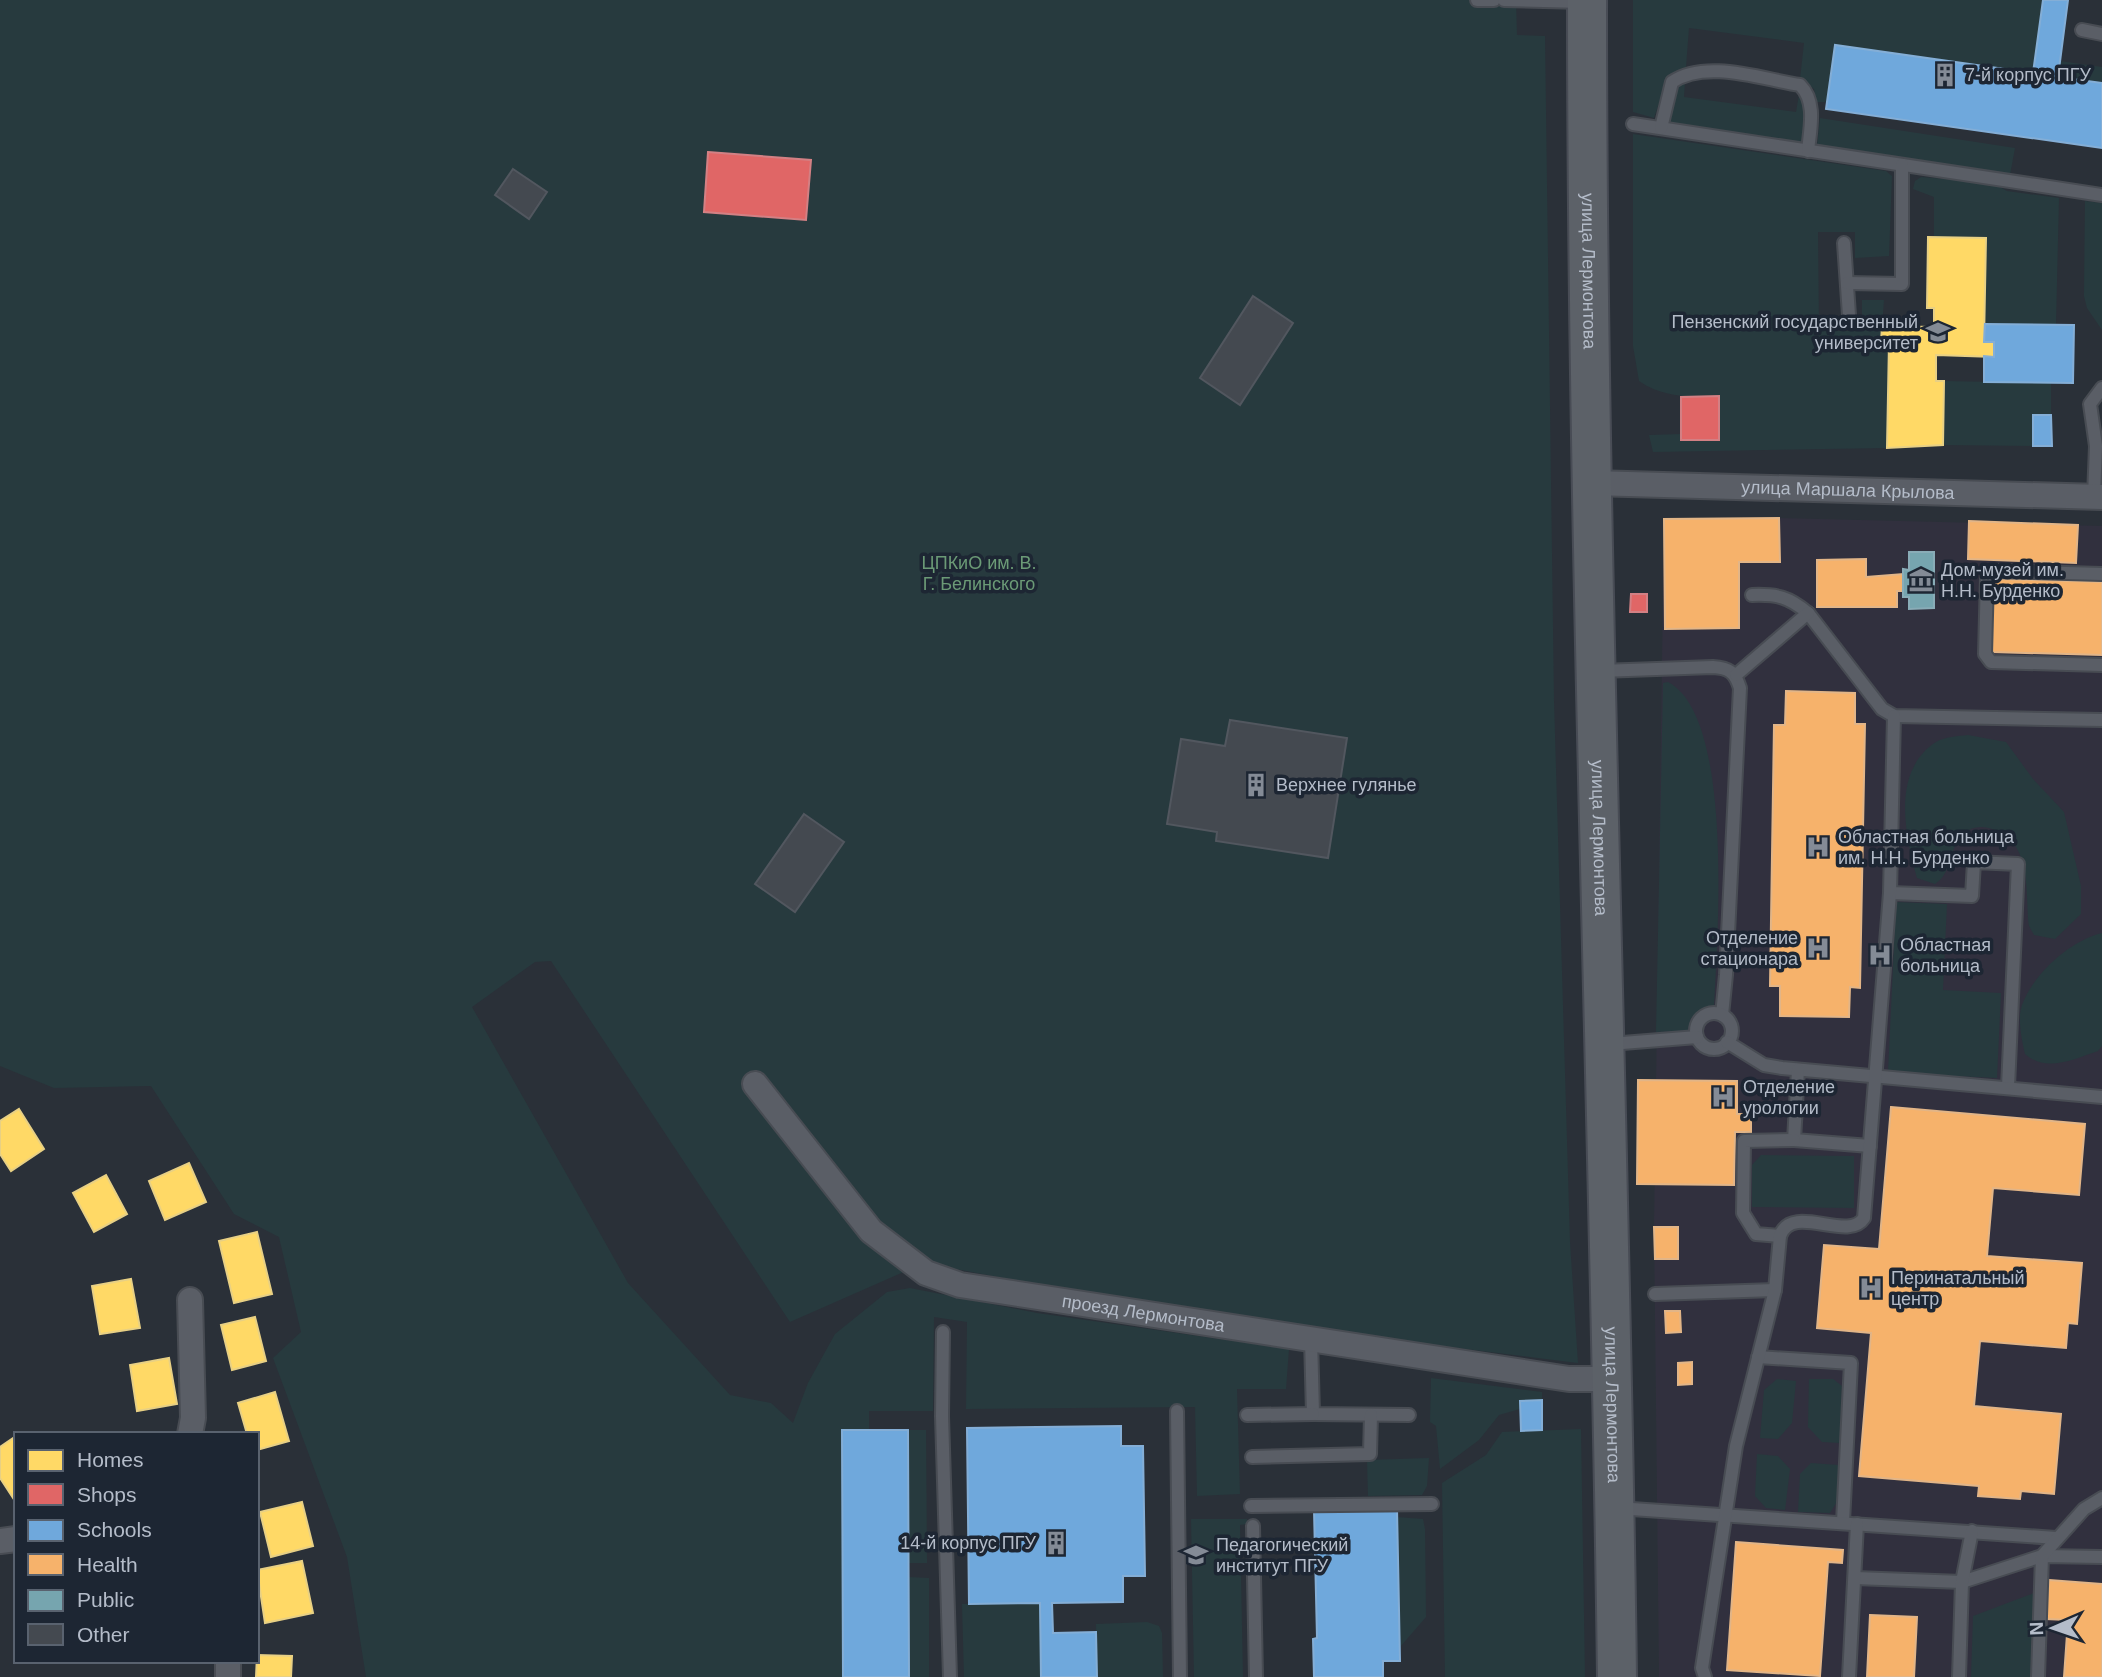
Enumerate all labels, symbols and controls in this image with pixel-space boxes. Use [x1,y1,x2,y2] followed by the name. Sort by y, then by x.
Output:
[1931,61,1959,89] building icon: 7-й корпус ПГУ
[1965,65,2091,85] place label: 7-й корпус ПГУ
[1578,193,1600,350] street label: улица Лермонтова
[1672,312,1918,353] place label: Пензенский государственный университет
[1924,318,1952,346] school or university icon: Пензенский государственный университет
[1741,477,1956,503] street label: улица Маршала Крылова
[921,553,1037,594] park label: ЦПКиО им. В. Г. Белинского
[1941,560,2064,601] place label: Дом-музей им. Н.Н. Бурденко
[1907,566,1935,594] museum icon: Дом-музей им. Н.Н. Бурденко
[1588,760,1611,917] street label: улица Лермонтова
[1242,771,1270,799] building icon: Верхнее гулянье
[1276,775,1417,795] place label: Верхнее гулянье
[1838,827,2015,868] place label: Областная больница им. Н.Н. Бурденко
[1804,833,1832,861] hospital icon: Областная больница им. Н.Н. Бурденко
[1701,928,1799,969] place label: Отделение стационара
[1804,934,1832,962] hospital icon: Отделение стационара
[1900,935,1991,976] place label: Областная больница
[1866,941,1894,969] hospital icon: Областная больница
[1743,1077,1835,1118] place label: Отделение урологии
[1709,1083,1737,1111] hospital icon: Отделение урологии
[1891,1268,2024,1309] place label: Перинатальный центр
[1857,1274,1885,1302] hospital icon: Перинатальный центр
[1061,1291,1227,1336] street label: проезд Лермонтова
[1601,1326,1624,1484] street label: улица Лермонтова
[14,1432,259,1663] legend
[77,1448,144,1471] text: Homes
[77,1483,137,1506] text: Shops
[77,1518,152,1541] text: Schools
[1042,1529,1070,1557] building icon: 14-й корпус ПГУ
[900,1533,1037,1553] place label: 14-й корпус ПГУ
[1216,1535,1348,1576] place label: Педагогический институт ПГУ
[1182,1541,1210,1569] school or university icon: Педагогический институт ПГУ
[77,1553,138,1576] text: Health
[77,1588,134,1611] text: Public
[2018,1593,2088,1663] north arrow
[2026,1621,2047,1636] text: N
[77,1623,130,1646] text: Other

